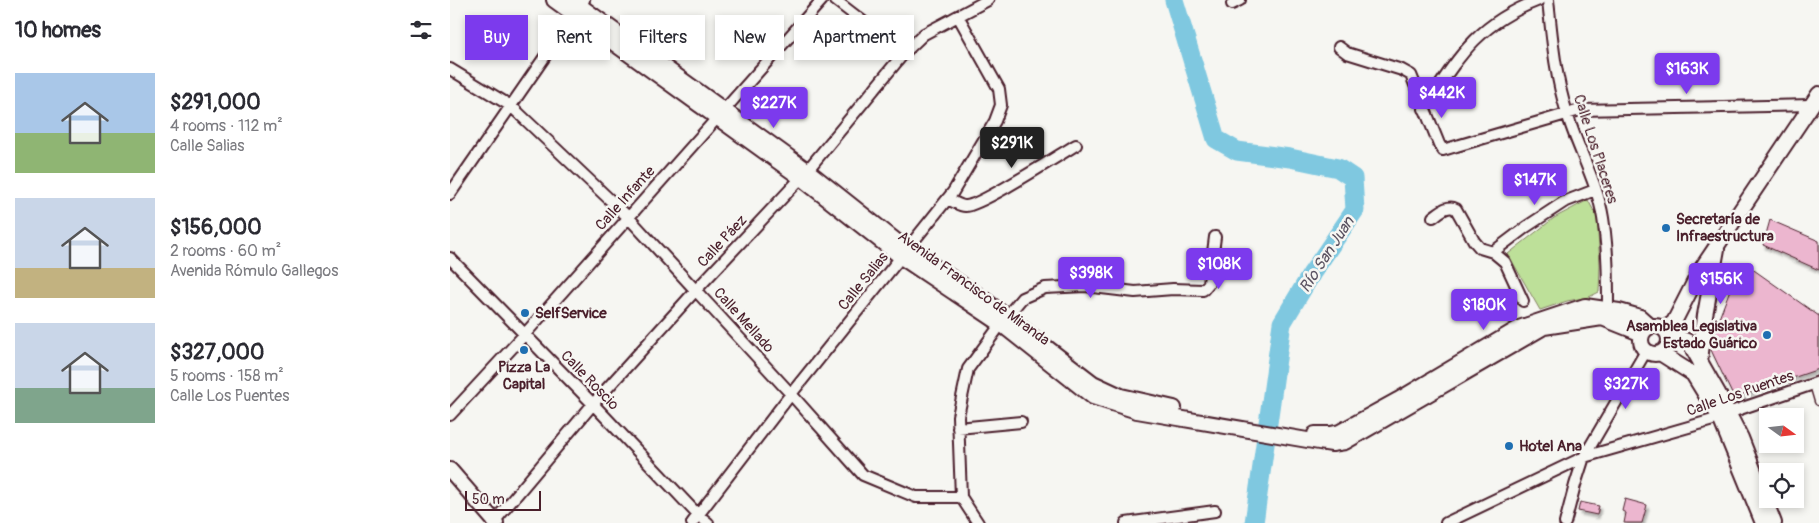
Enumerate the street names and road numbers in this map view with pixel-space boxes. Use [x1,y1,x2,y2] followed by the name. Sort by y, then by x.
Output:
[1569,92,1622,206] street label: Calle Los Placeres
[591,162,660,235] street label: Calle Infante
[693,211,751,271] street label: Calle Páez
[894,227,1053,350] street label: Avenida Francisco de Miranda
[834,248,893,314] street label: Calle Salias
[709,284,778,357] street label: Calle Mellado
[556,346,623,414] street label: Calle Roscio
[1684,366,1796,421] street label: Calle Los Puentes

